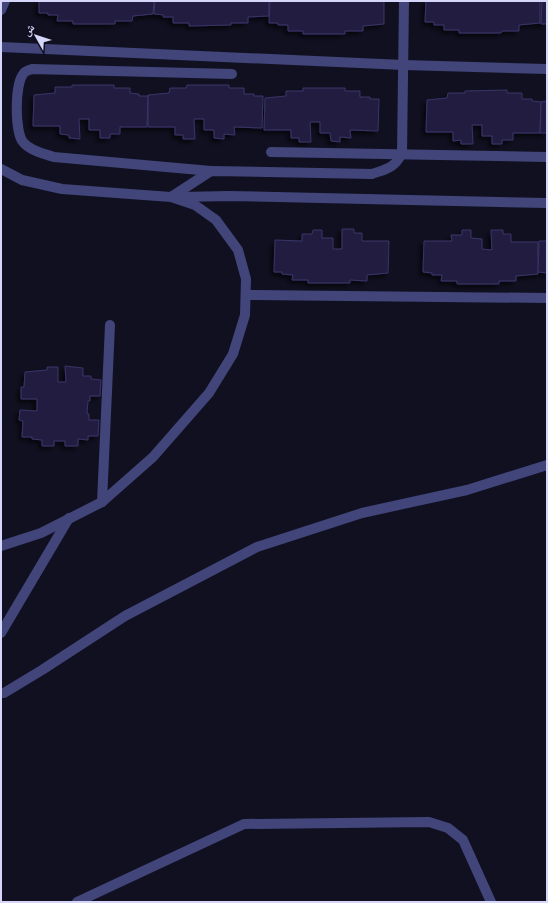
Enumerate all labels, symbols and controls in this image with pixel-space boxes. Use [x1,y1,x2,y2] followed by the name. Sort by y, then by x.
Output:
[16,16,56,56] north arrow
[20,21,38,39] text: ش

